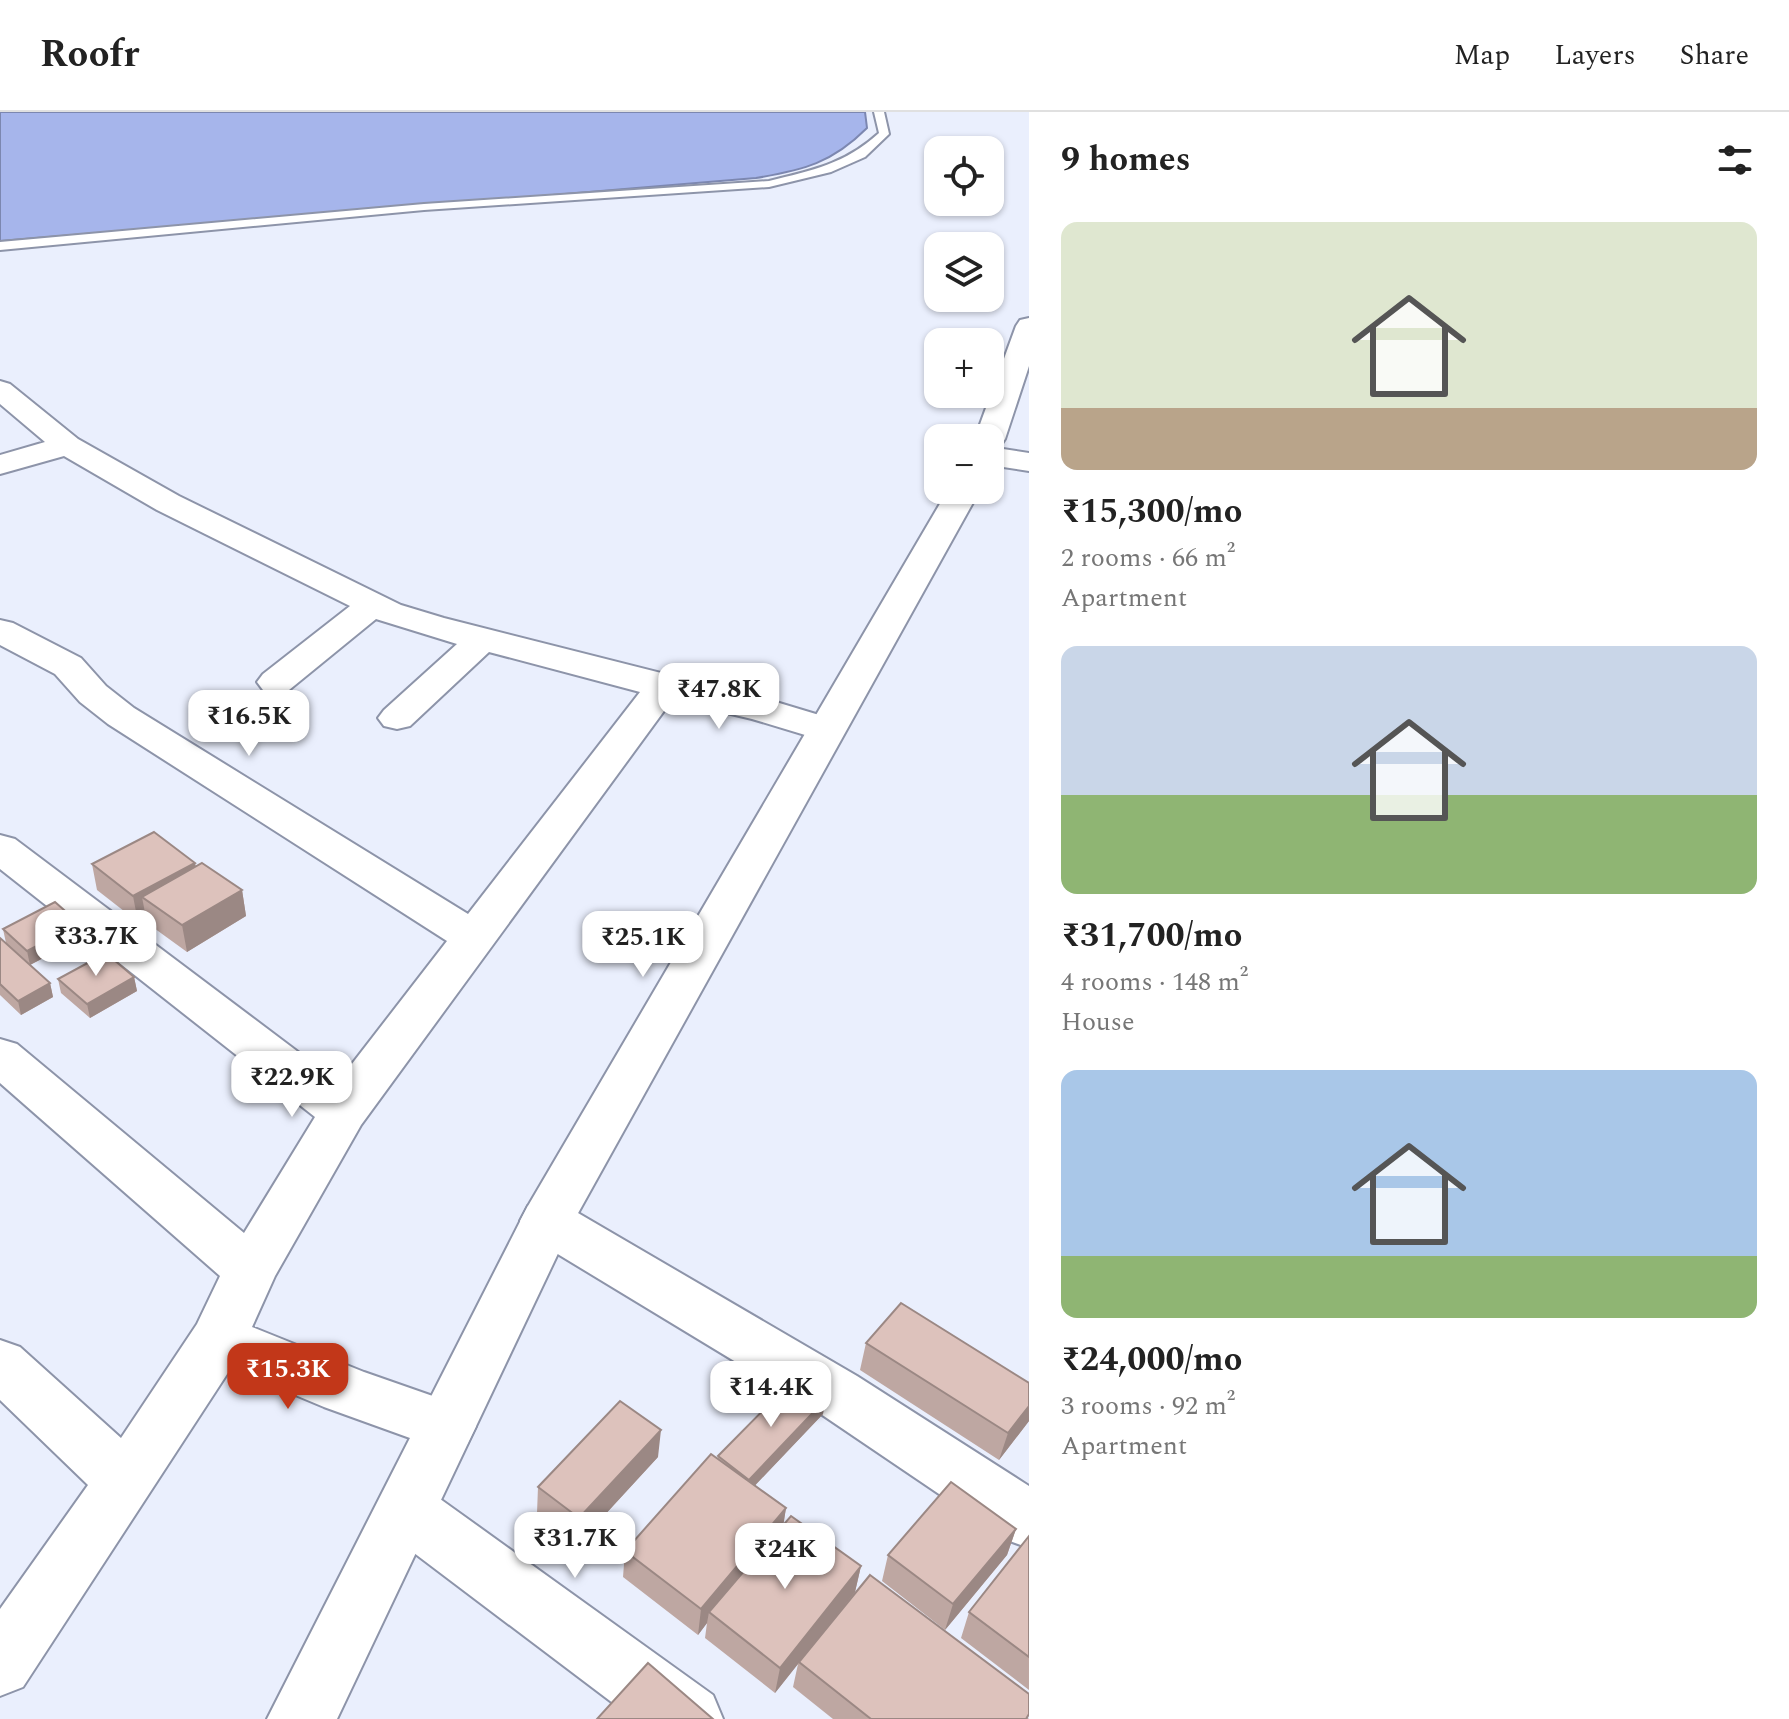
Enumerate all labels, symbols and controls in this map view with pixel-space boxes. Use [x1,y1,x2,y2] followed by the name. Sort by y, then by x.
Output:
[40,26,140,84] text: Roofr
[1454,34,1510,77] text: Map
[1554,34,1636,77] text: Layers
[1680,34,1749,77] text: Share
[1061,134,1191,186] text: 9 homes
[924,136,1004,504] map controls
[924,136,1004,216] button: locate
[1713,138,1757,182] icon: filters
[924,232,1004,312] button: layers
[1337,274,1481,418] icon: home
[924,328,1004,408] button: +
[924,424,1004,504] button: −
[1061,486,1242,538] text: ₹15,300/mo
[1061,538,1235,578] text: 2 rooms · 66 m²
[1061,578,1187,618] text: Apartment
[654,663,784,731] pin: ₹47.8K
[676,669,762,709] text: ₹47.8K
[184,690,314,758] pin: ₹16.5K
[206,696,292,736] text: ₹16.5K
[1337,698,1481,842] icon: home
[31,910,161,978] pin: ₹33.7K
[1061,910,1242,962] text: ₹31,700/mo
[578,911,708,979] pin: ₹25.1K
[53,916,139,956] text: ₹33.7K
[600,917,686,957] text: ₹25.1K
[1061,962,1248,1002] text: 4 rooms · 148 m²
[1061,1002,1135,1042] text: House
[227,1051,357,1119] pin: ₹22.9K
[249,1057,335,1097] text: ₹22.9K
[1337,1122,1481,1266] icon: home
[1061,1334,1242,1386] text: ₹24,000/mo
[223,1343,353,1411] pin: ₹15.3K
[245,1349,331,1389] text: ₹15.3K
[706,1361,836,1429] pin: ₹14.4K
[728,1367,814,1407] text: ₹14.4K
[1061,1386,1235,1426] text: 3 rooms · 92 m²
[1061,1426,1187,1466] text: Apartment
[510,1512,640,1580] pin: ₹31.7K
[532,1518,618,1558] text: ₹31.7K
[738,1523,832,1591] pin: ₹24K
[753,1529,817,1569] text: ₹24K

